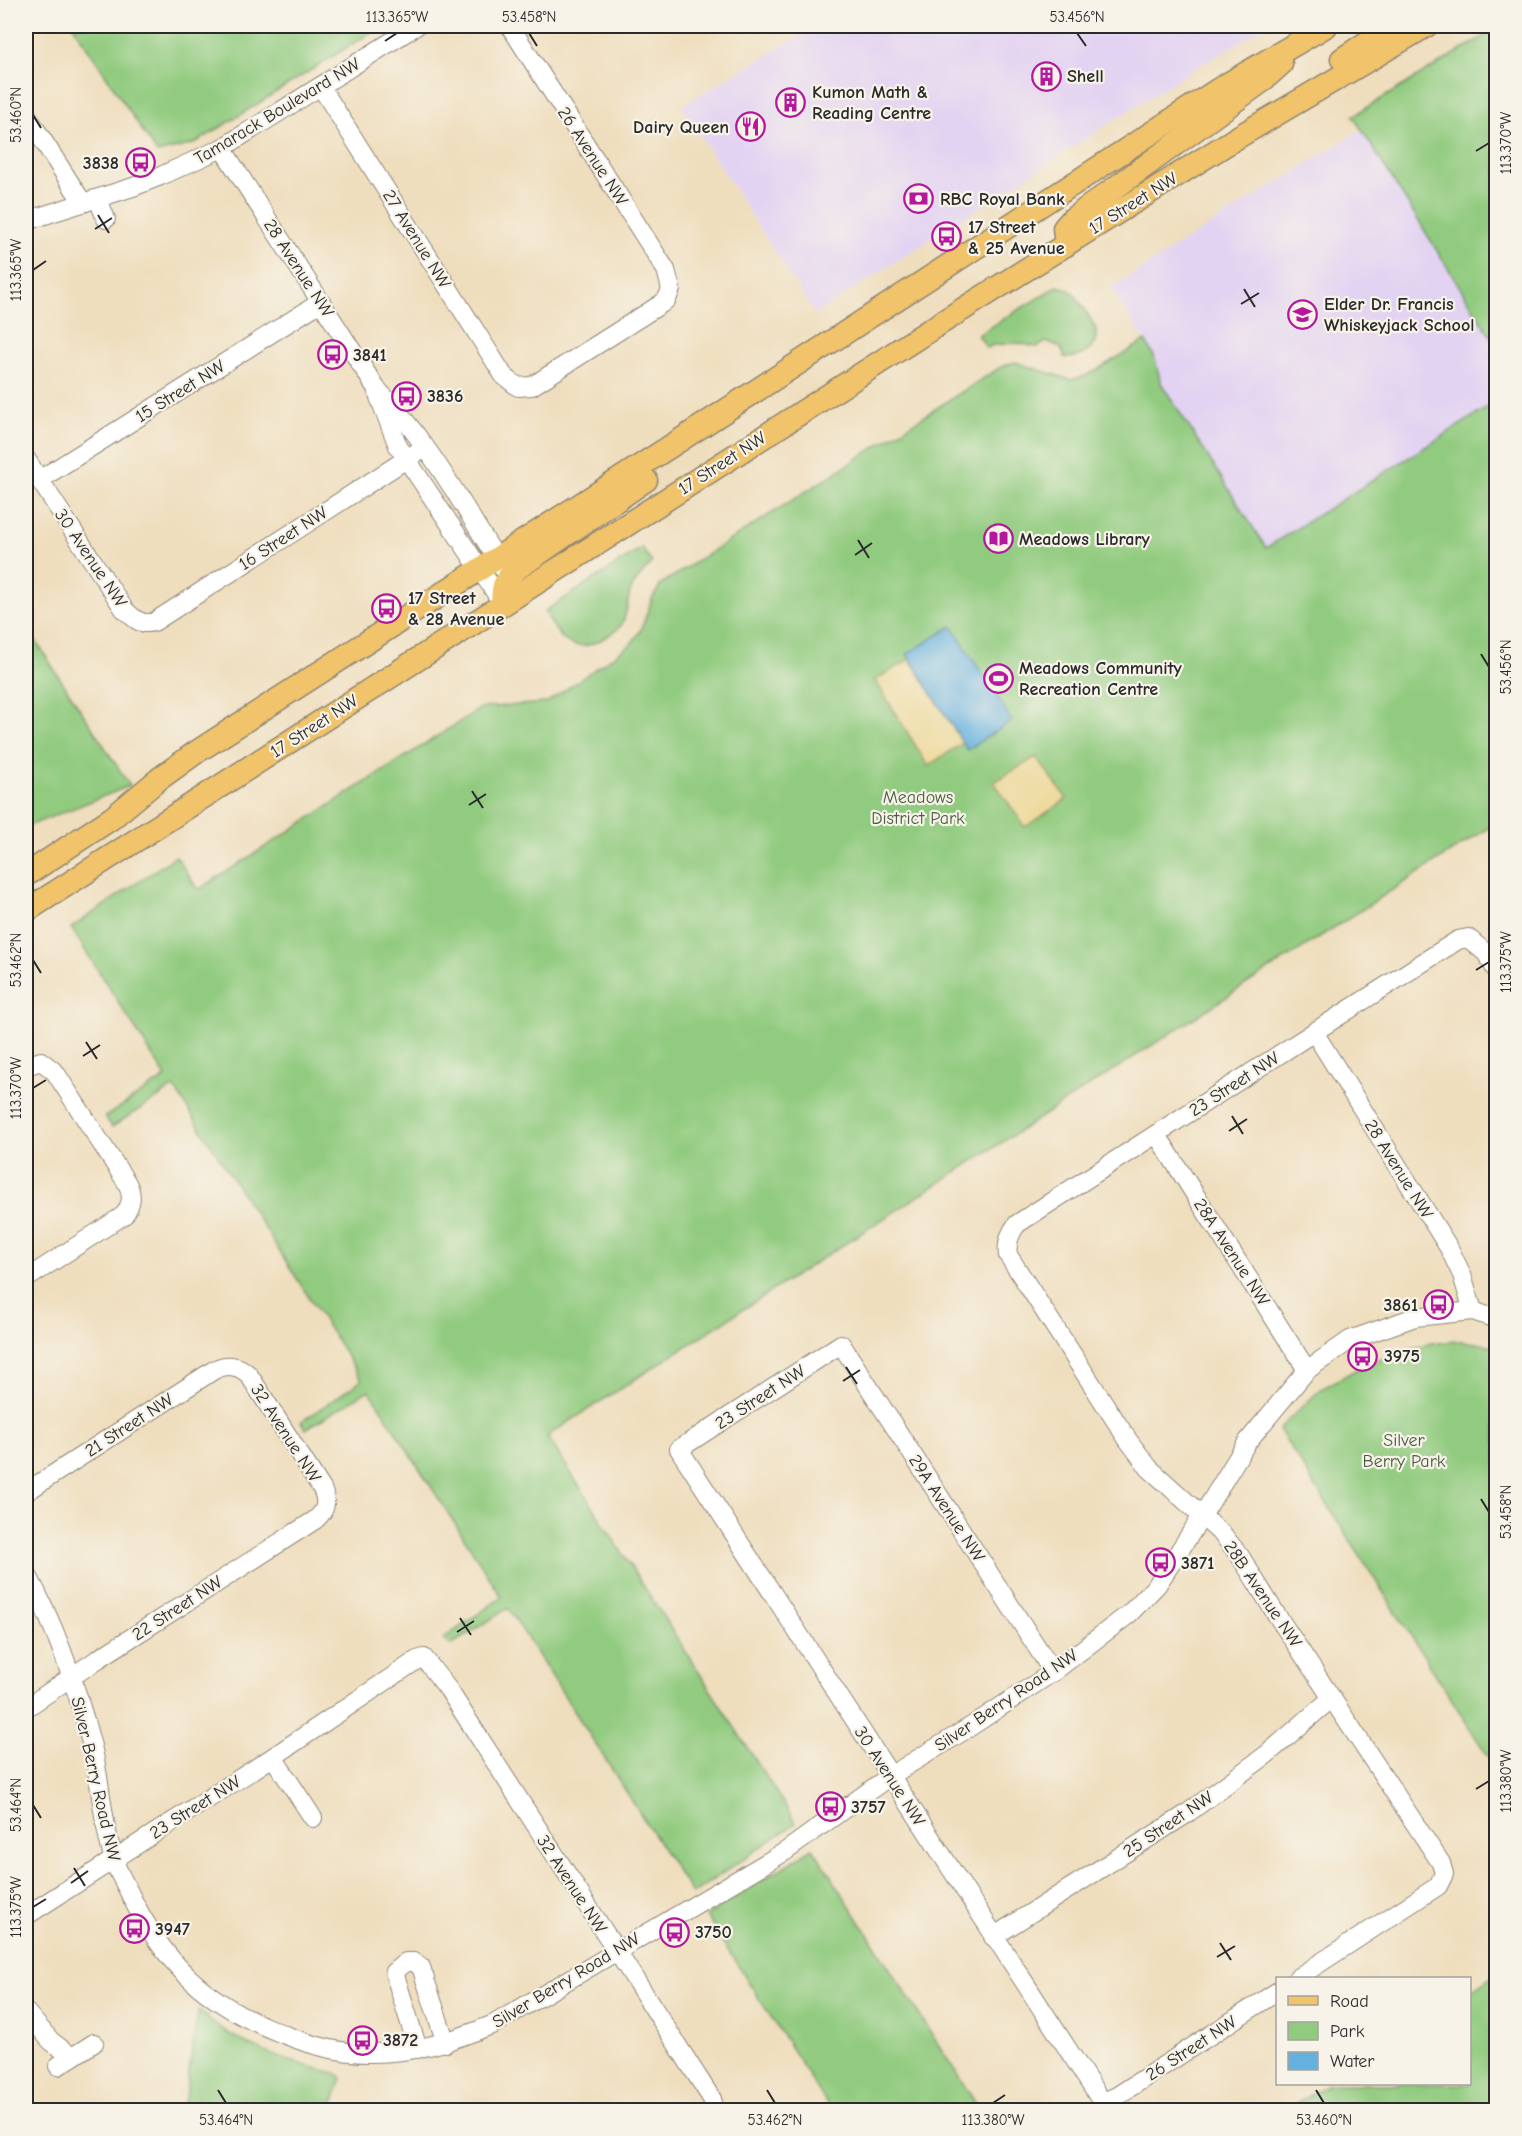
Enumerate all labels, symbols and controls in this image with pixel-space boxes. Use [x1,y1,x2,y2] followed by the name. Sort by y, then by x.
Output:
[366,8,428,26] text: 113.365°W
[502,8,556,26] text: 53.458°N
[1049,8,1105,26] text: 53.456°N
[191,53,364,169] street label: Tamarack Boulevard NW
[1030,60,1062,92] building icon: Shell
[1067,66,1104,87] place label: Shell
[812,82,931,124] place label: Kumon Math & Reading Centre
[775,86,807,118] building icon: Kumon Math & Reading Centre
[7,87,25,143] text: 53.460°N
[553,103,632,210] street label: 26 Avenue NW
[734,111,766,143] restaurant icon: Dairy Queen
[1497,112,1515,174] text: 113.370°W
[633,117,729,138] place label: Dairy Queen
[124,147,156,179] bus stop icon: 3838
[83,153,119,174] place label: 3838
[1085,168,1182,239] street label: 17 Street NW
[903,183,935,215] bank icon: RBC Royal Bank
[378,186,455,293] street label: 27 Avenue NW
[940,189,1065,210] place label: RBC Royal Bank
[259,215,338,322] street label: 28 Avenue NW
[968,217,1065,259] place label: 17 Street & 25 Avenue
[931,221,963,253] bus stop icon: 17 Street & 25 Avenue
[7,239,25,301] text: 113.365°W
[1324,294,1474,336] place label: Elder Dr. Francis Whiskeyjack School
[1287,298,1319,330] school or university icon: Elder Dr. Francis Whiskeyjack School
[316,339,348,371] bus stop icon: 3841
[353,345,387,366] place label: 3841
[132,355,229,427] street label: 15 Street NW
[390,380,422,412] bus stop icon: 3836
[427,386,463,407] place label: 3836
[675,427,770,500] street label: 17 Street NW
[235,502,332,575] street label: 16 Street NW
[50,505,131,612] street label: 30 Avenue NW
[982,523,1014,555] library icon: Meadows Library
[1019,529,1151,550] place label: Meadows Library
[408,588,504,630] place label: 17 Street & 28 Avenue
[371,592,403,624] bus stop icon: 17 Street & 28 Avenue
[1497,639,1515,695] text: 53.456°N
[1019,658,1183,700] place label: Meadows Community Recreation Centre
[982,662,1014,694] sports icon: Meadows Community Recreation Centre
[267,690,362,763] street label: 17 Street NW
[871,787,965,829] park label: Meadows District Park
[1497,931,1515,993] text: 113.375°W
[7,933,25,987] text: 53.462°N
[1185,1047,1284,1121] street label: 23 Street NW
[7,1057,25,1119] text: 113.370°W
[1360,1116,1438,1223] street label: 28 Avenue NW
[1189,1195,1274,1310] street label: 28A Avenue NW
[1423,1289,1455,1321] bus stop icon: 3861
[1383,1295,1418,1316] place label: 3861
[1347,1340,1379,1372] bus stop icon: 3975
[1384,1346,1420,1367] place label: 3975
[711,1360,810,1434] street label: 23 Street NW
[246,1380,325,1487] street label: 32 Avenue NW
[81,1389,178,1462] street label: 21 Street NW
[1363,1430,1446,1472] park label: Silver Berry Park
[904,1451,989,1566] street label: 29A Avenue NW
[1497,1485,1515,1539] text: 53.458°N
[1219,1537,1306,1652] street label: 28B Avenue NW
[1144,1547,1176,1579] bus stop icon: 3871
[1181,1553,1214,1574] place label: 3871
[128,1571,227,1645] street label: 22 Street NW
[931,1644,1082,1756] street label: Silver Berry Road NW
[66,1695,125,1864] street label: Silver Berry Road NW
[850,1723,930,1830] street label: 30 Avenue NW
[1497,1750,1515,1812] text: 113.380°W
[146,1771,245,1844] street label: 23 Street NW
[7,1778,25,1832] text: 53.464°N
[1119,1786,1217,1862] street label: 25 Street NW
[814,1791,846,1823] bus stop icon: 3757
[851,1797,886,1818] place label: 3757
[532,1831,611,1938] street label: 32 Avenue NW
[7,1876,25,1938] text: 113.375°W
[118,1913,150,1945] bus stop icon: 3947
[658,1916,690,1948] bus stop icon: 3750
[155,1919,190,1940] place label: 3947
[695,1922,732,1943] place label: 3750
[489,1928,644,2033] street label: Silver Berry Road NW
[1276,1977,1471,2085] legend
[1330,1991,1369,2012] text: Road
[1142,2011,1241,2085] street label: 26 Street NW
[1330,2021,1365,2042] text: Park
[346,2024,378,2056] bus stop icon: 3872
[383,2030,418,2051] place label: 3872
[1330,2051,1375,2072] text: Water
[199,2111,253,2129] text: 53.464°N
[748,2111,802,2129] text: 53.462°N
[962,2111,1024,2129] text: 113.380°W
[1296,2111,1352,2129] text: 53.460°N

